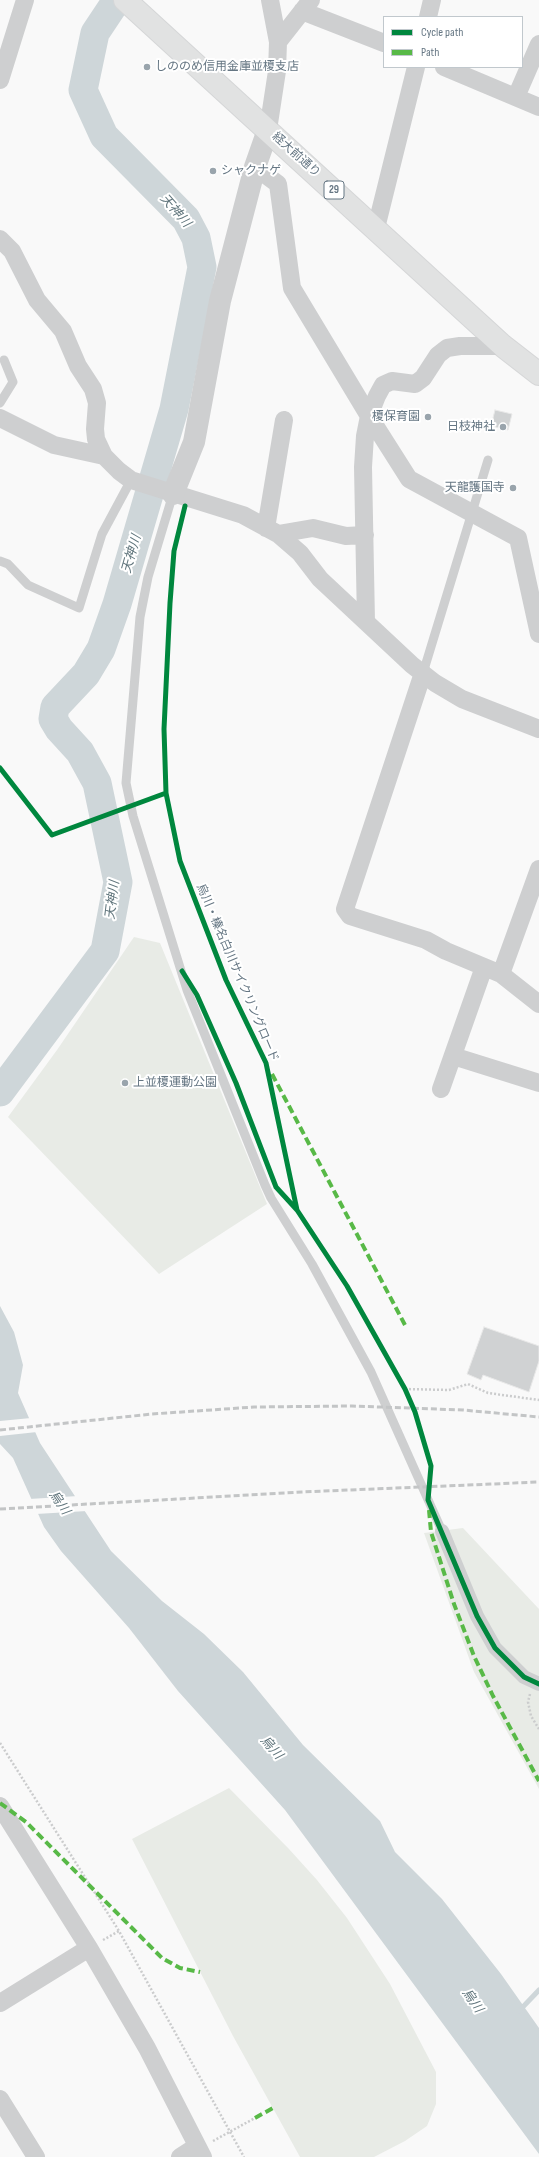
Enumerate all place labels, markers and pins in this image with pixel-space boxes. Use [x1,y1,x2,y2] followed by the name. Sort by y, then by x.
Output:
[155,60,299,74] place label: しののめ信用金庫並榎支店
[142,62,152,72] marker: しののめ信用金庫並榎支店
[221,164,281,178] place label: シャクナゲ
[208,166,218,176] marker: シャクナゲ
[372,410,420,424] place label: 榎保育園
[423,412,433,422] marker: 榎保育園
[447,420,495,434] place label: 日枝神社
[498,422,508,432] marker: 日枝神社
[445,481,505,495] place label: 天龍護国寺
[508,483,518,493] marker: 天龍護国寺
[133,1076,217,1090] place label: 上並榎運動公園
[120,1078,130,1088] marker: 上並榎運動公園

